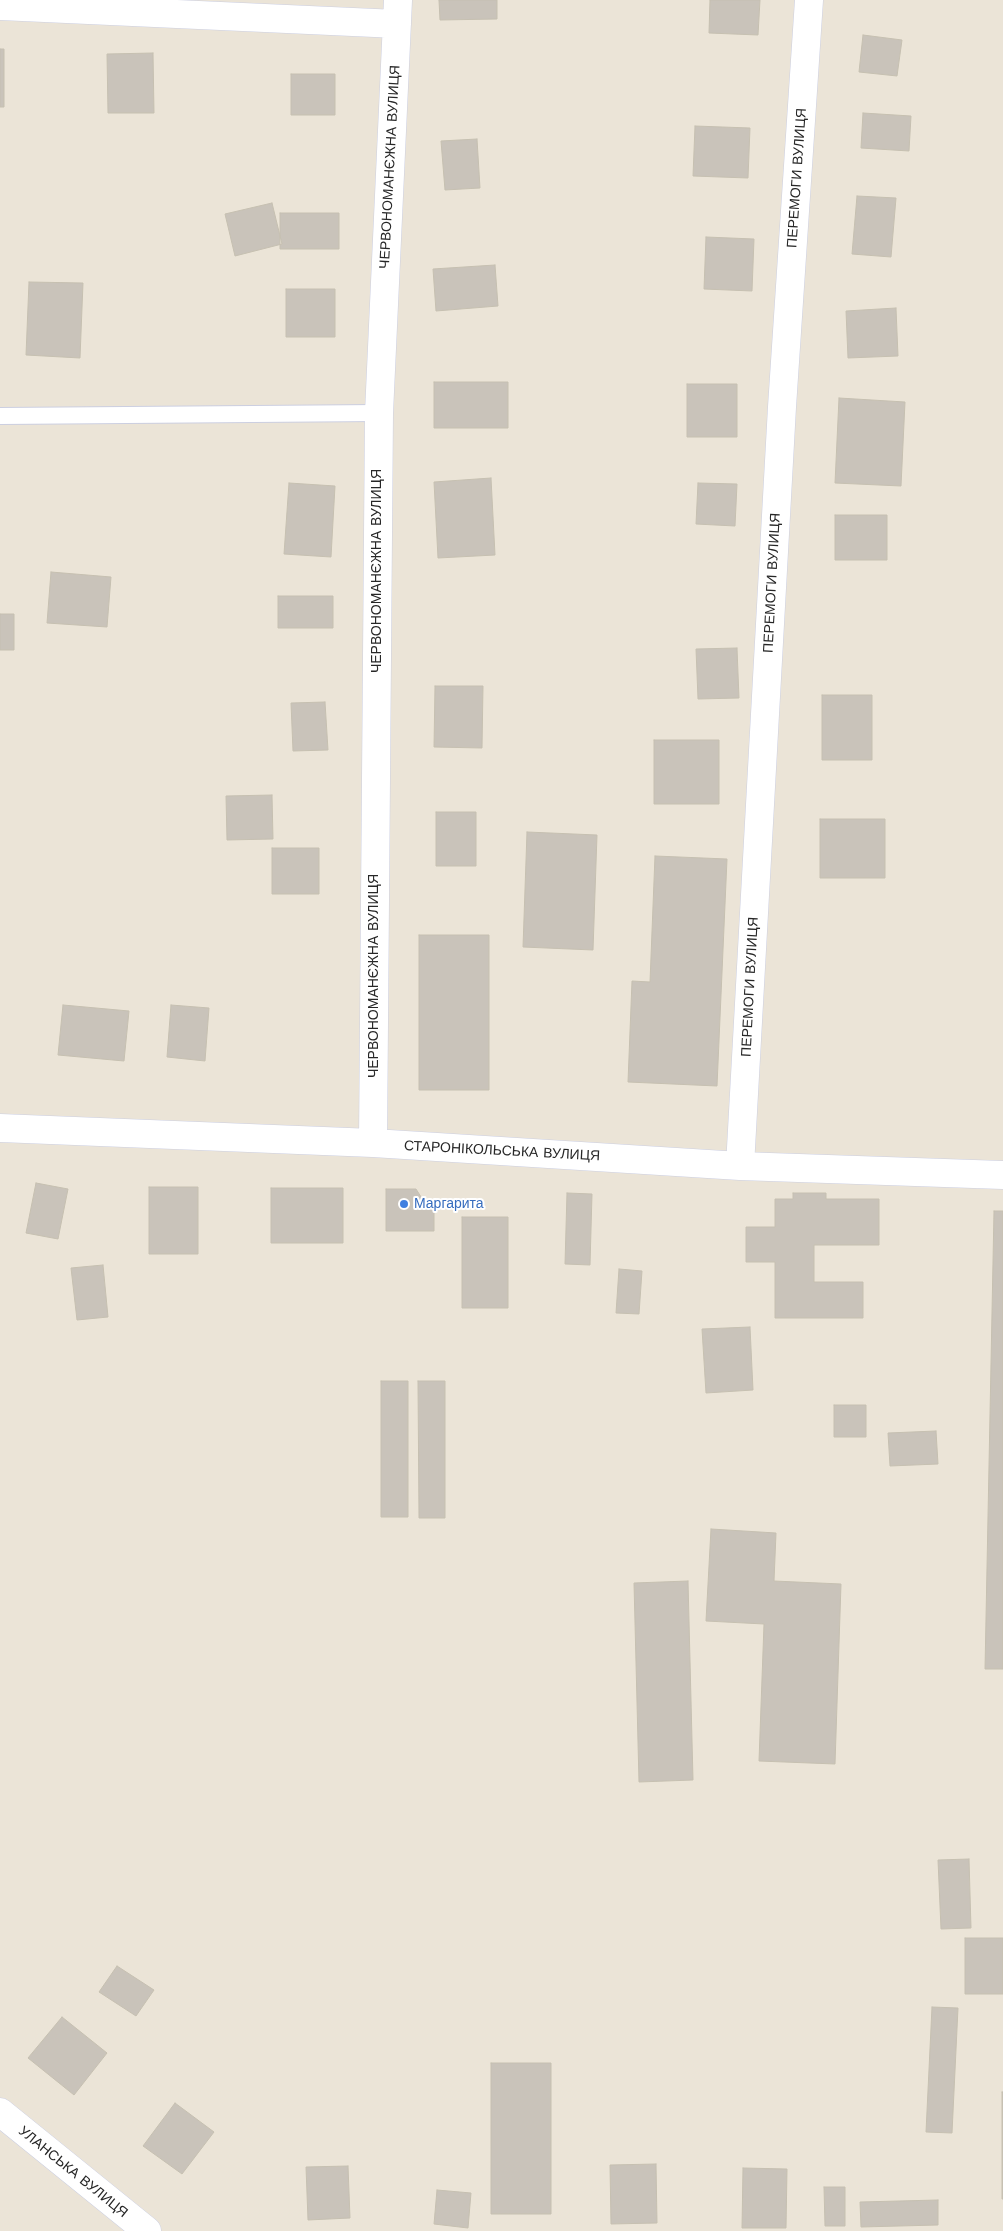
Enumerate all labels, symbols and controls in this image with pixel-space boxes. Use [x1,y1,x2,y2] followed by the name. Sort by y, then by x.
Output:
[376,65,404,269] street label: ЧЕРВОНОМАНЄЖНА ВУЛИЦЯ
[784,108,810,248] street label: ПЕРЕМОГИ ВУЛИЦЯ
[369,469,385,673] street label: ЧЕРВОНОМАНЄЖНА ВУЛИЦЯ
[760,513,784,653] street label: ПЕРЕМОГИ ВУЛИЦЯ
[366,874,382,1078] street label: ЧЕРВОНОМАНЄЖНА ВУЛИЦЯ
[738,917,762,1057] street label: ПЕРЕМОГИ ВУЛИЦЯ
[404,1137,600,1165] street label: СТАРОНІКОЛЬСЬКА ВУЛИЦЯ
[414,1196,484,1212] place label: Маргарита
[398,1198,410,1210] marker: Маргарита
[15,2123,131,2221] street label: УЛАНСЬКА ВУЛИЦЯ

